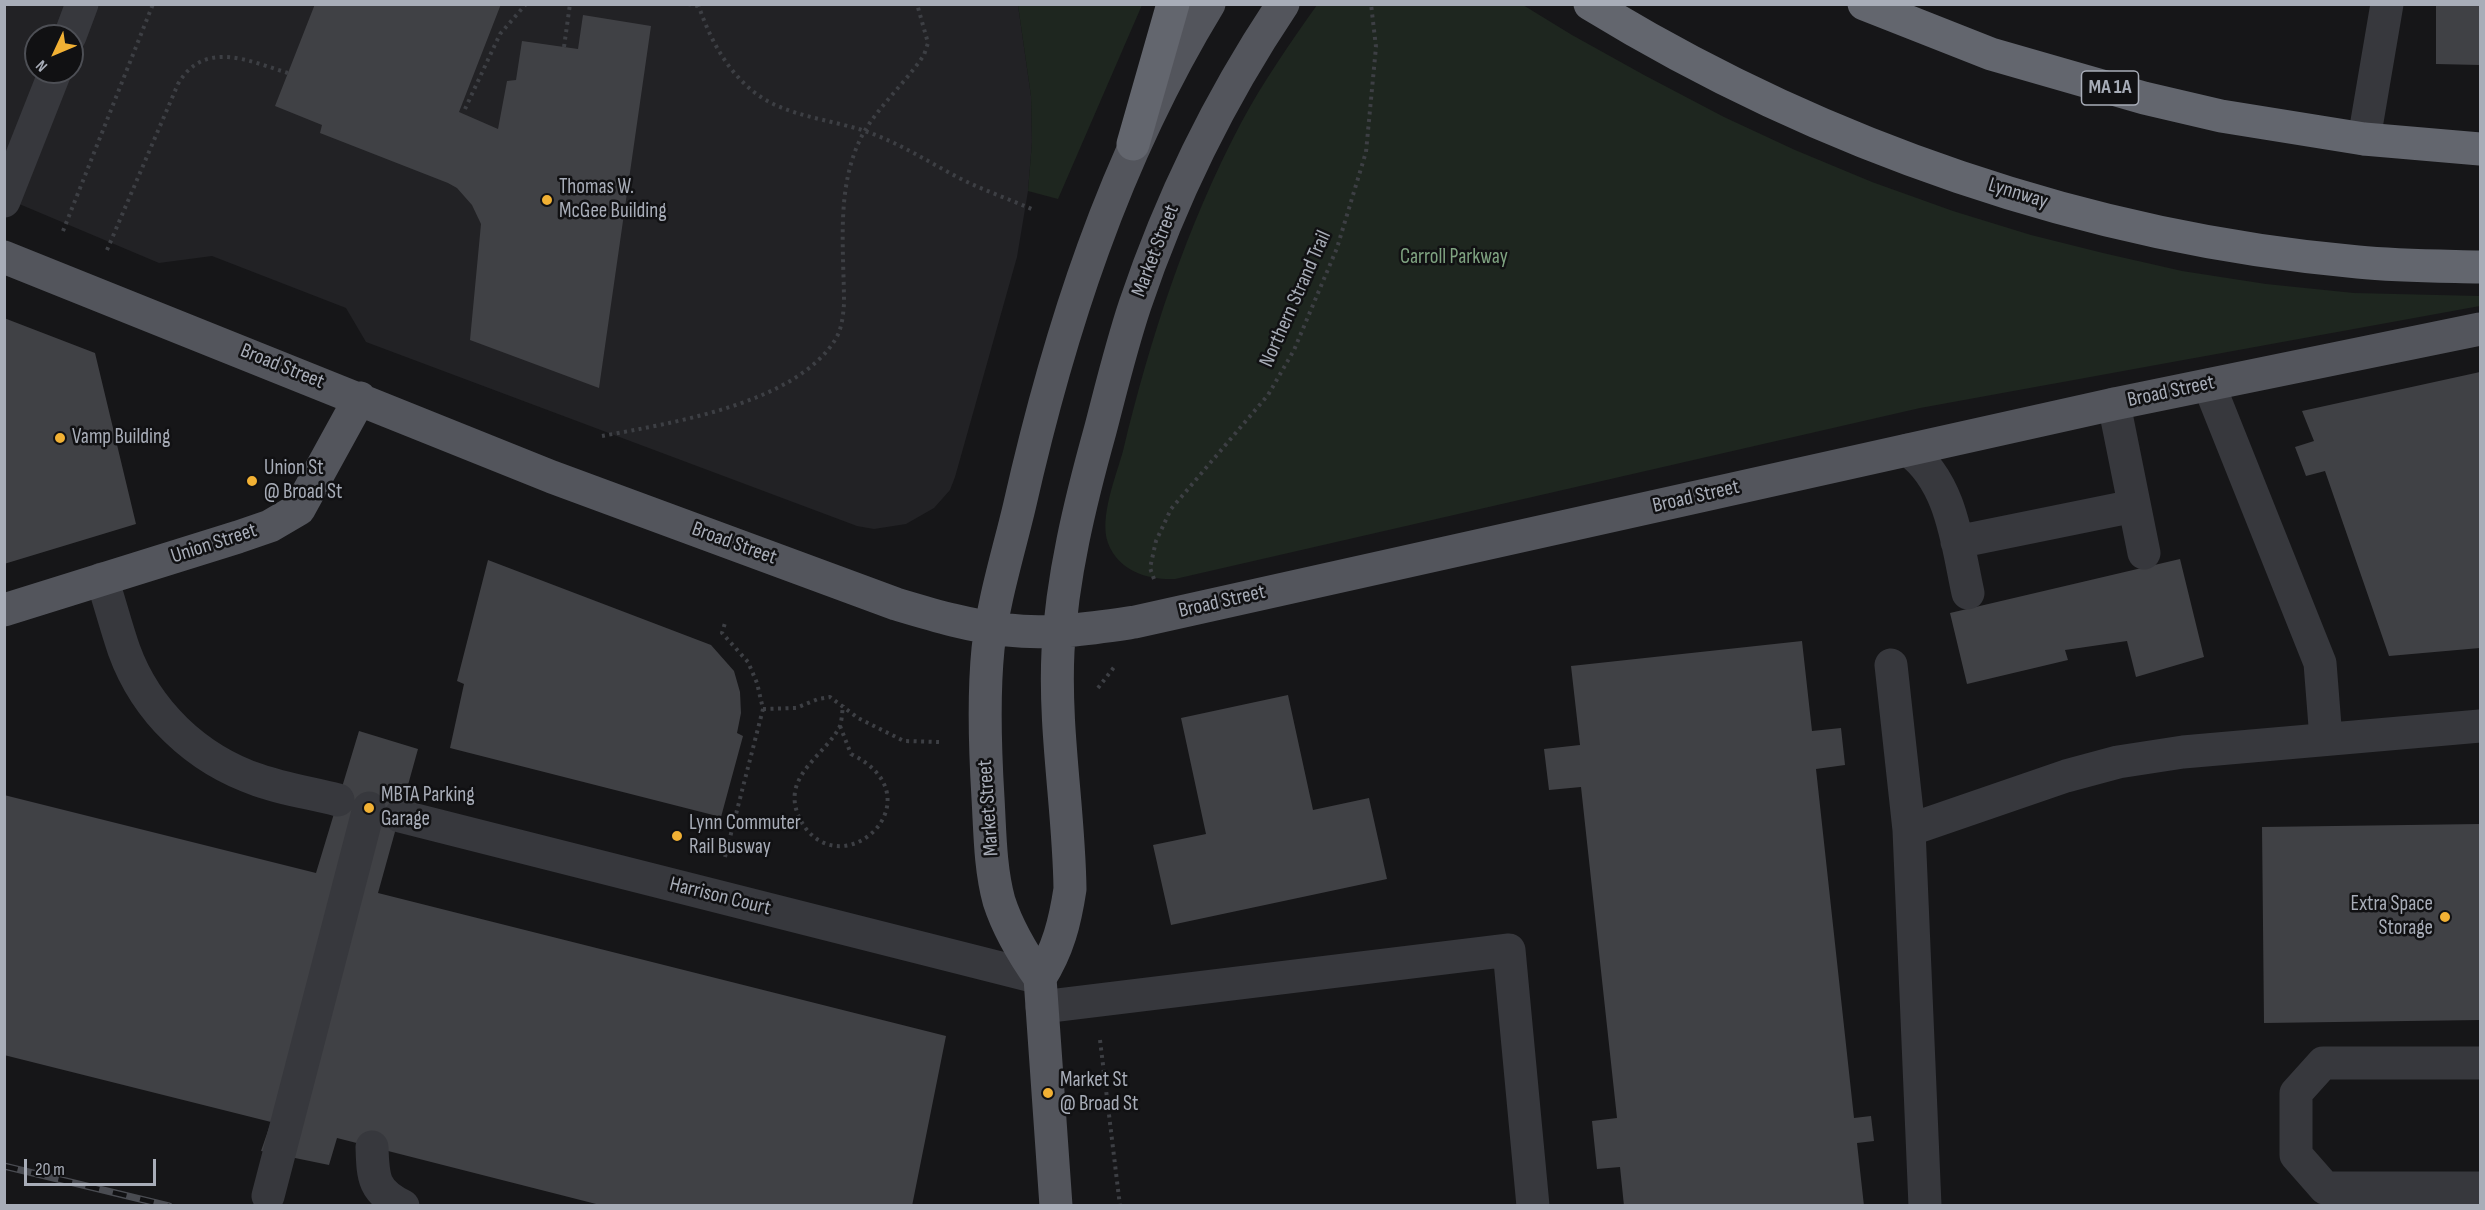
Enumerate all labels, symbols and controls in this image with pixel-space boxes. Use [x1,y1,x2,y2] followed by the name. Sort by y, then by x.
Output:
[24,24,84,84] north arrow
[32,56,52,75] text: N
[2082,71,2138,105] road number: MA 1A
[1985,173,2051,215] street label: Lynnway
[559,175,667,225] place label: Thomas W. McGee Building
[540,193,554,207] marker: Thomas W. McGee Building
[1127,201,1185,301] street label: Market Street
[1255,227,1337,371] street label: Northern Strand Trail
[1400,245,1508,271] park label: Carroll Parkway
[236,339,328,395] street label: Broad Street
[2125,371,2217,413] street label: Broad Street
[72,425,170,451] place label: Vamp Building
[53,431,67,445] marker: Vamp Building
[264,456,342,506] place label: Union St @ Broad St
[245,474,259,488] marker: Union St @ Broad St
[1650,475,1742,519] street label: Broad Street
[688,517,780,571] street label: Broad Street
[168,518,260,570] street label: Union Street
[1176,580,1268,624] street label: Broad Street
[973,759,1005,857] street label: Market Street
[381,783,475,833] place label: MBTA Parking Garage
[362,801,376,815] marker: MBTA Parking Garage
[689,811,801,861] place label: Lynn Commuter Rail Busway
[670,829,684,843] marker: Lynn Commuter Rail Busway
[667,872,773,922] street label: Harrison Court
[2351,892,2433,942] place label: Extra Space Storage
[2438,910,2452,924] marker: Extra Space Storage
[1060,1068,1138,1118] place label: Market St @ Broad St
[1041,1086,1055,1100] marker: Market St @ Broad St
[27,1147,159,1185] scale bar
[35,1159,65,1180] text: 20 m

